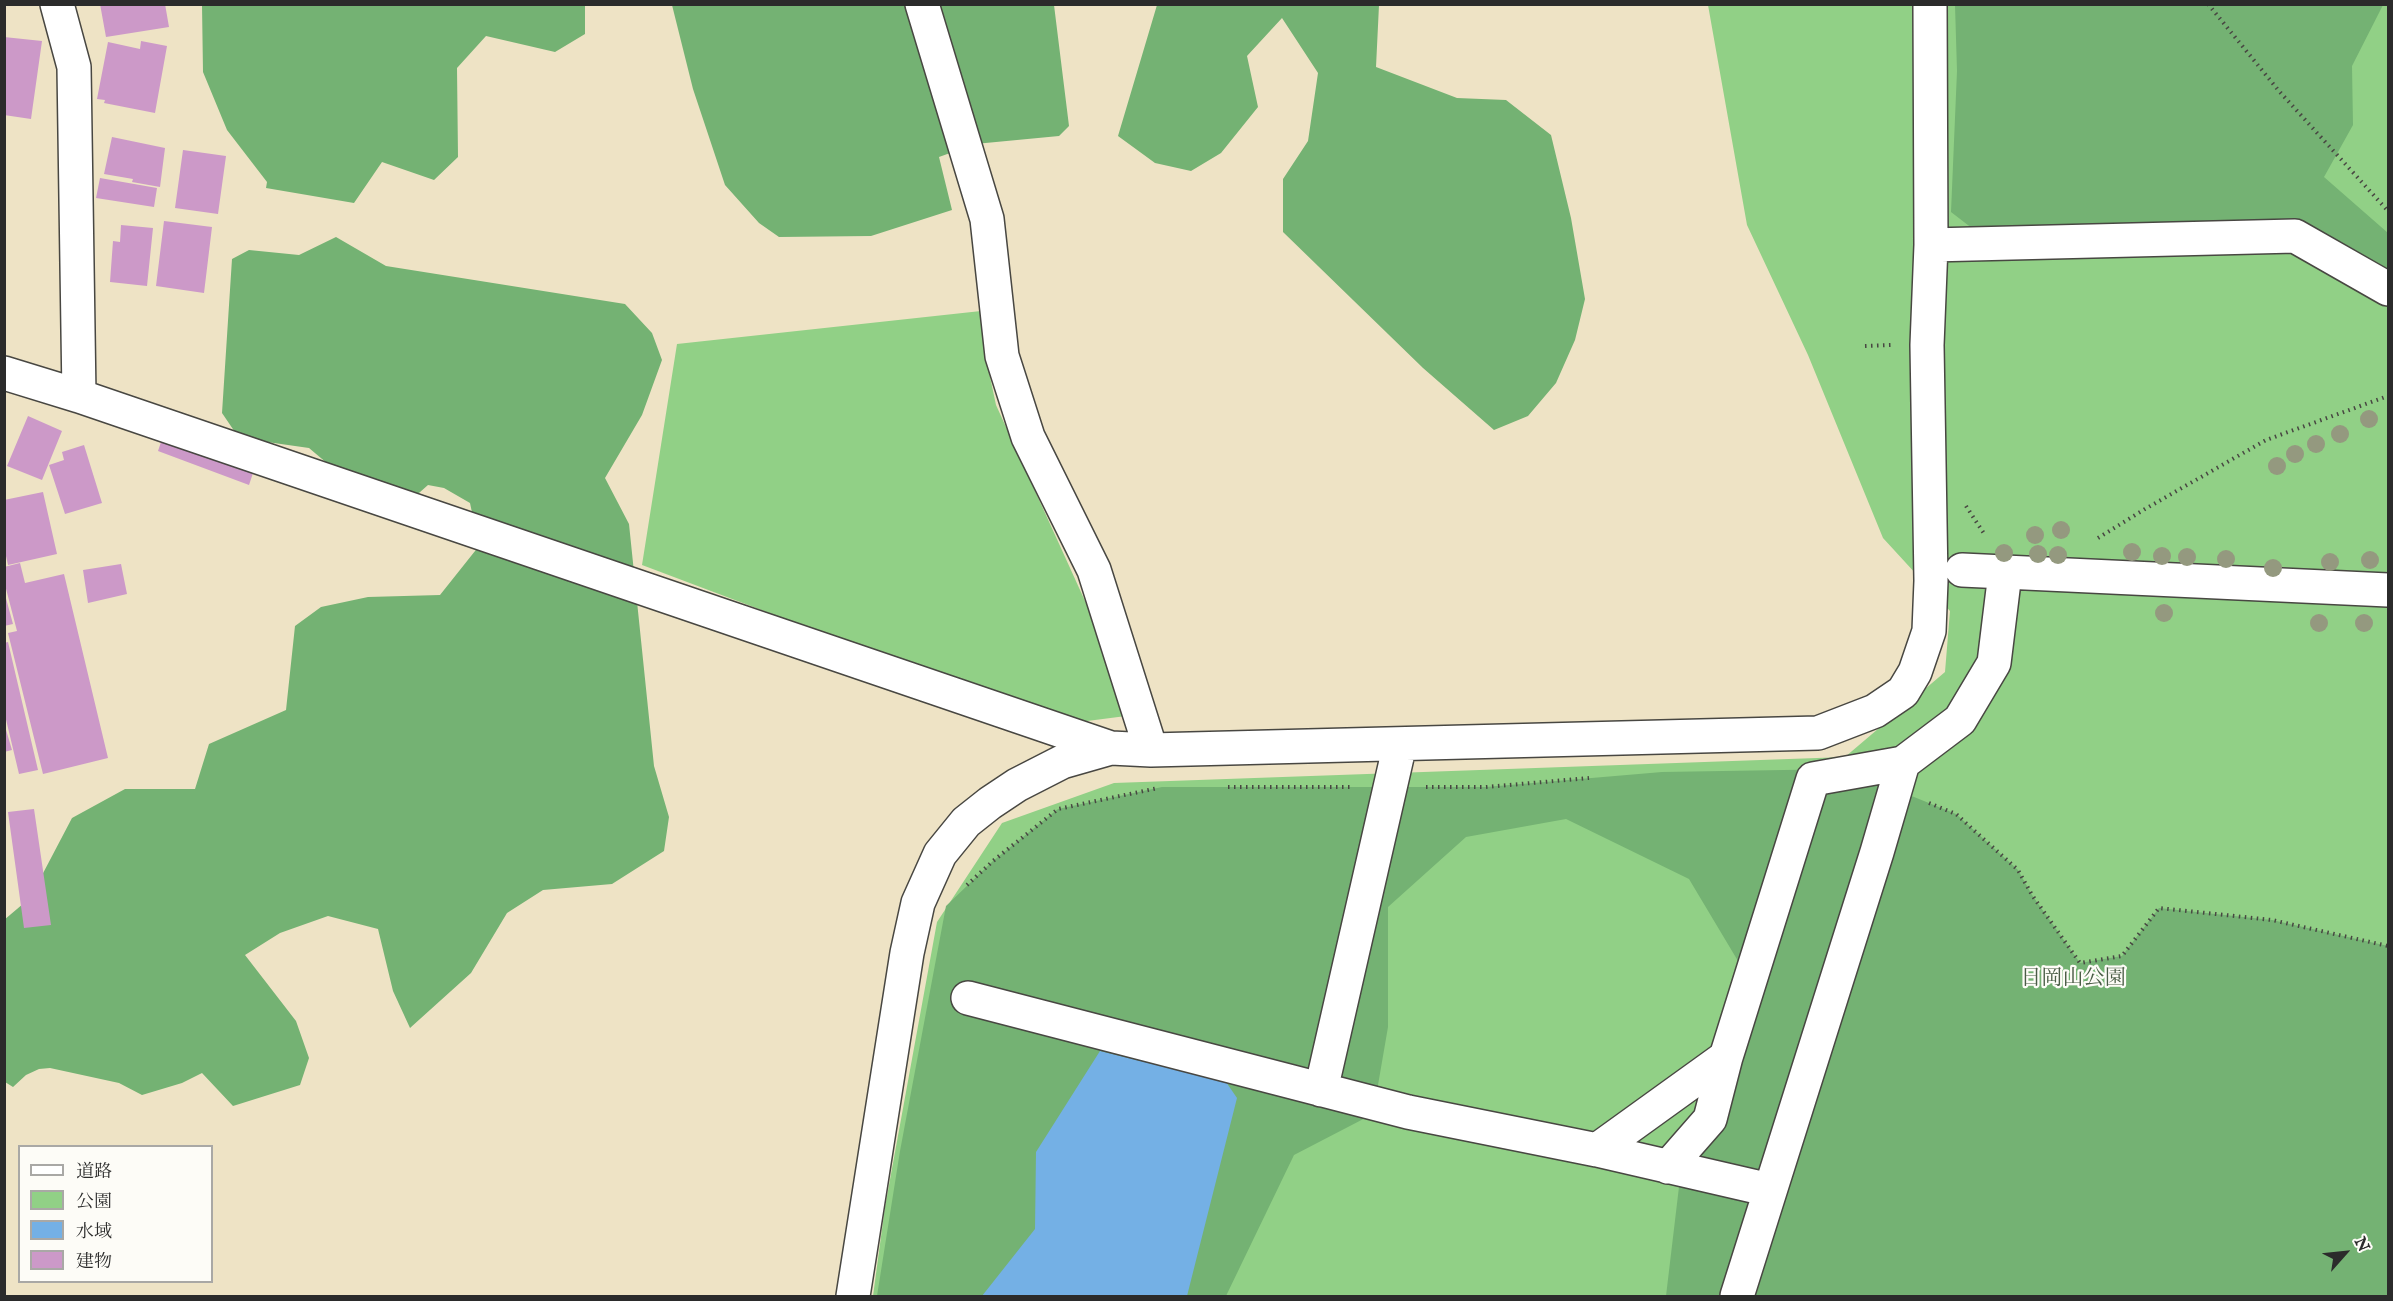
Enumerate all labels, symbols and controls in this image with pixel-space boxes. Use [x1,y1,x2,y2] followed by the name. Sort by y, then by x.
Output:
[2021,967,2125,993] park label: 日岡山公園
[18,1145,213,1283] legend
[76,1161,112,1184] text: 道路
[76,1191,112,1214] text: 公園
[76,1221,112,1244] text: 水域
[2315,1223,2375,1283] north arrow
[2349,1234,2373,1256] text: N
[76,1251,112,1274] text: 建物

